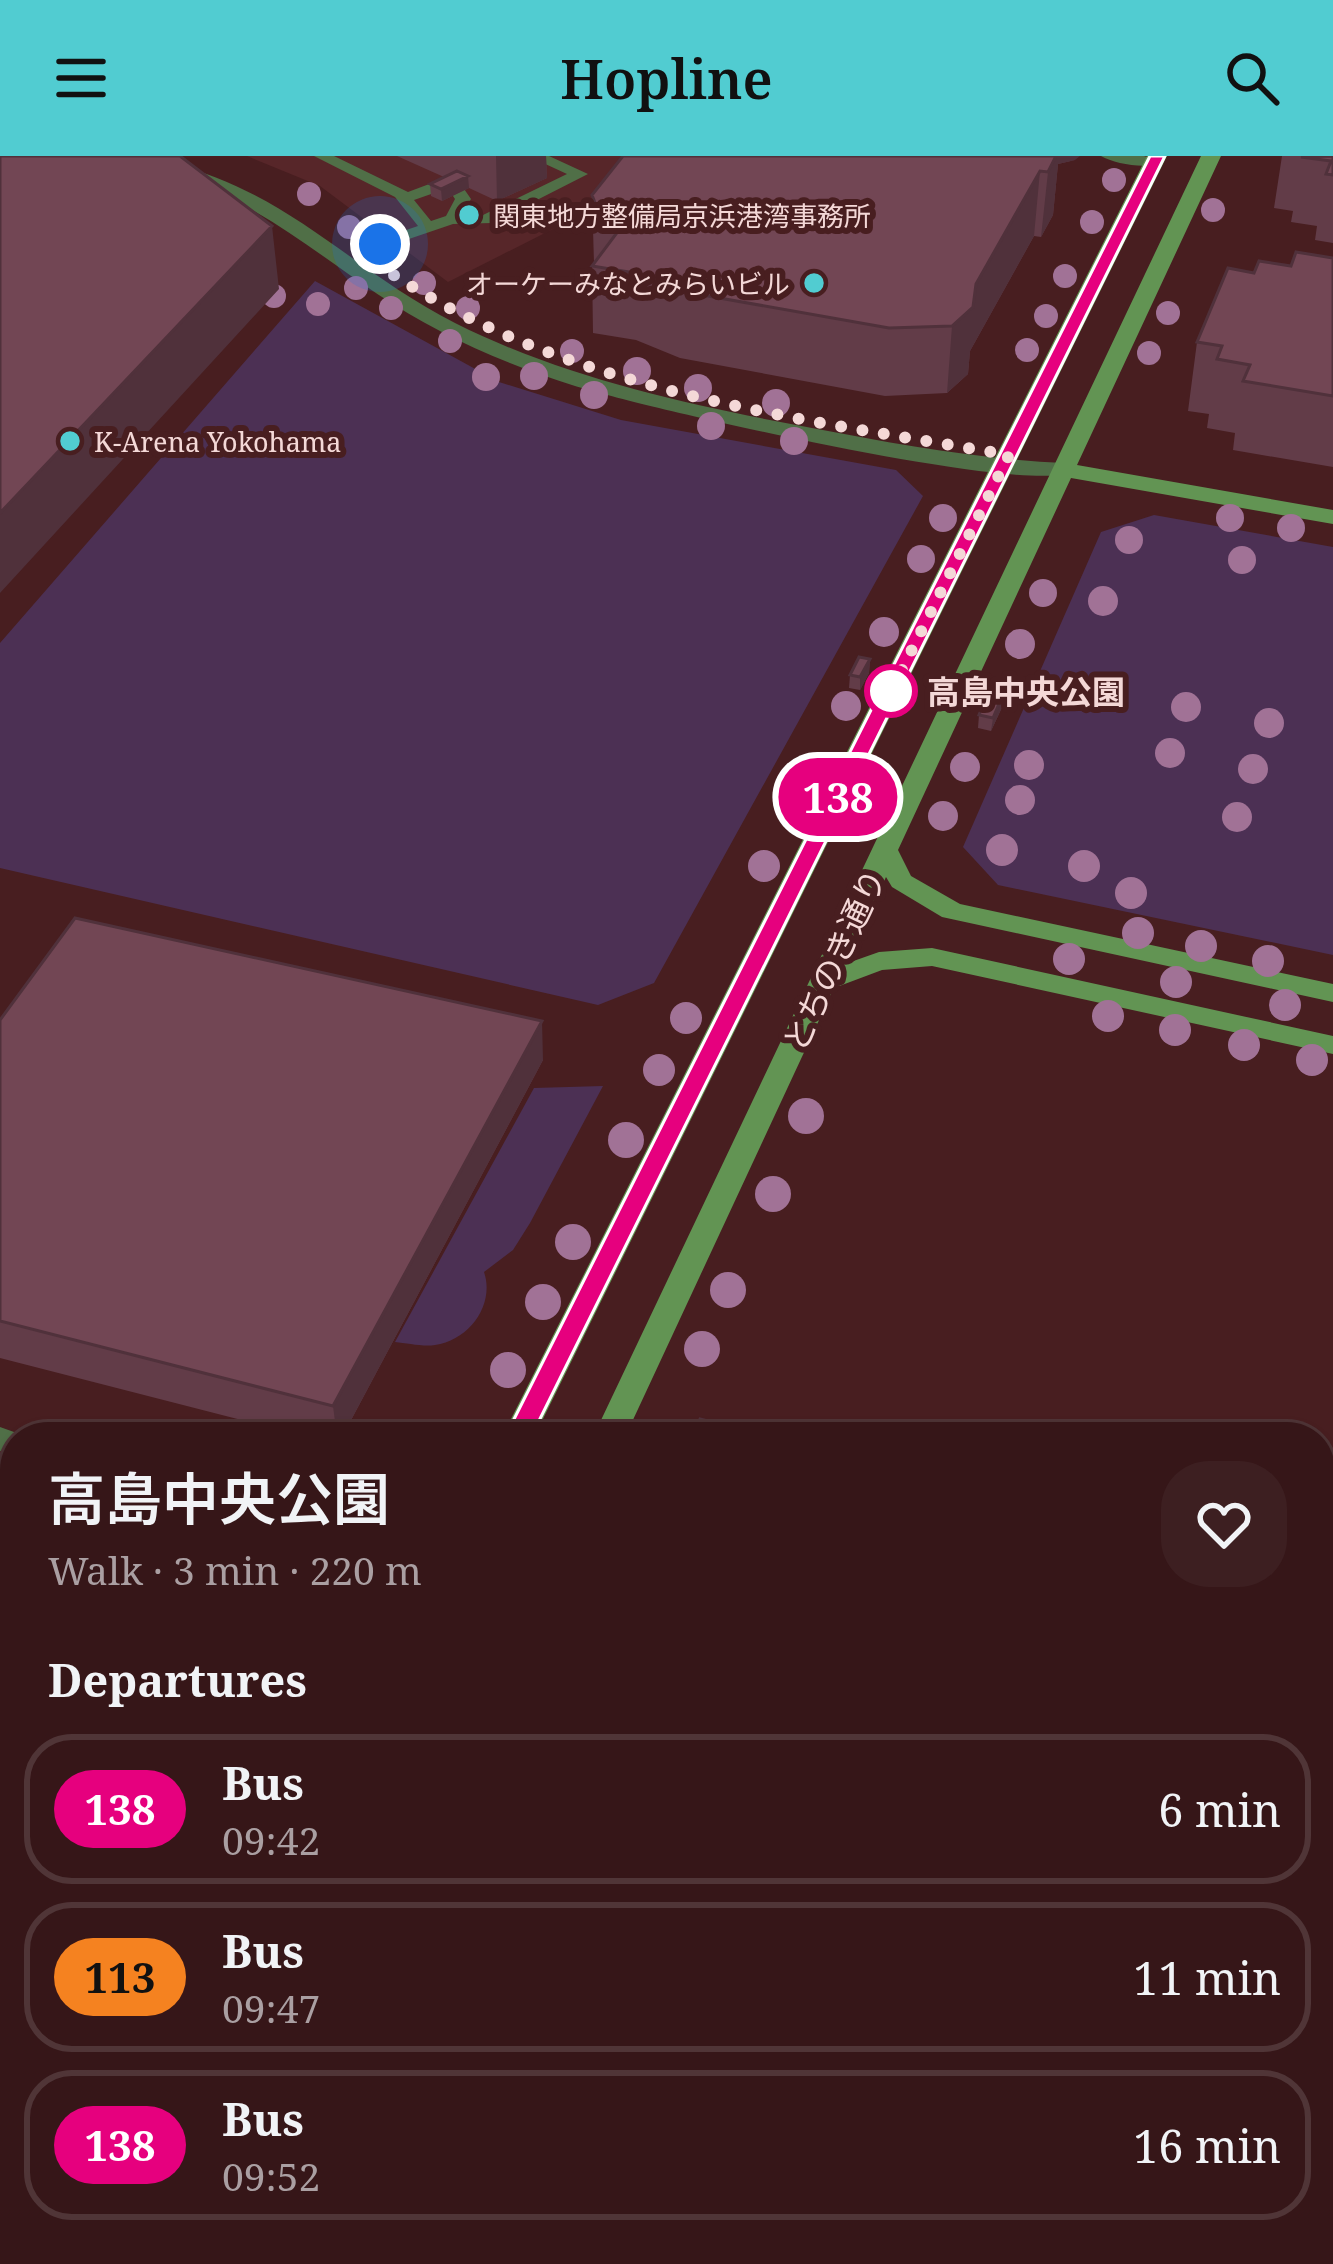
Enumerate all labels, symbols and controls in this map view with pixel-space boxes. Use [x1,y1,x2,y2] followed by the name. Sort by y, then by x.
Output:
[560,41,773,115] text: Hopline
[48,45,114,111] icon: menu
[1219,45,1285,111] icon: search
[493,197,871,234] place label: 関東地方整備局京浜港湾事務所
[456,202,482,228] marker: 関東地方整備局京浜港湾事務所
[350,214,410,274] your location
[466,265,790,302] place label: オーケーみなとみらいビル
[801,270,827,296] marker: オーケーみなとみらいビル
[94,423,342,460] place label: K-Arena Yokohama
[57,428,83,454] marker: K-Arena Yokohama
[866,666,916,716] marker: 高島中央公園
[927,669,1125,714] place label: 高島中央公園
[769,758,907,836] line badge: 138
[802,768,874,825] text: 138
[772,861,896,1059] street label: とちのき通り
[48,1459,390,1537] text: 高島中央公園
[1161,1461,1287,1587] button: heart
[48,1543,422,1596] text: Walk · 3 min · 220 m
[48,1649,307,1710] text: Departures
[222,1752,304,1813] text: Bus
[1158,1779,1281,1840] text: 6 min
[84,1780,156,1837] text: 138
[222,1813,320,1866] text: 09:42
[222,1920,304,1981] text: Bus
[1133,1947,1281,2008] text: 11 min
[84,1948,156,2005] text: 113
[222,1981,320,2034] text: 09:47
[222,2088,304,2149] text: Bus
[1133,2115,1281,2176] text: 16 min
[84,2116,156,2173] text: 138
[222,2149,320,2202] text: 09:52

